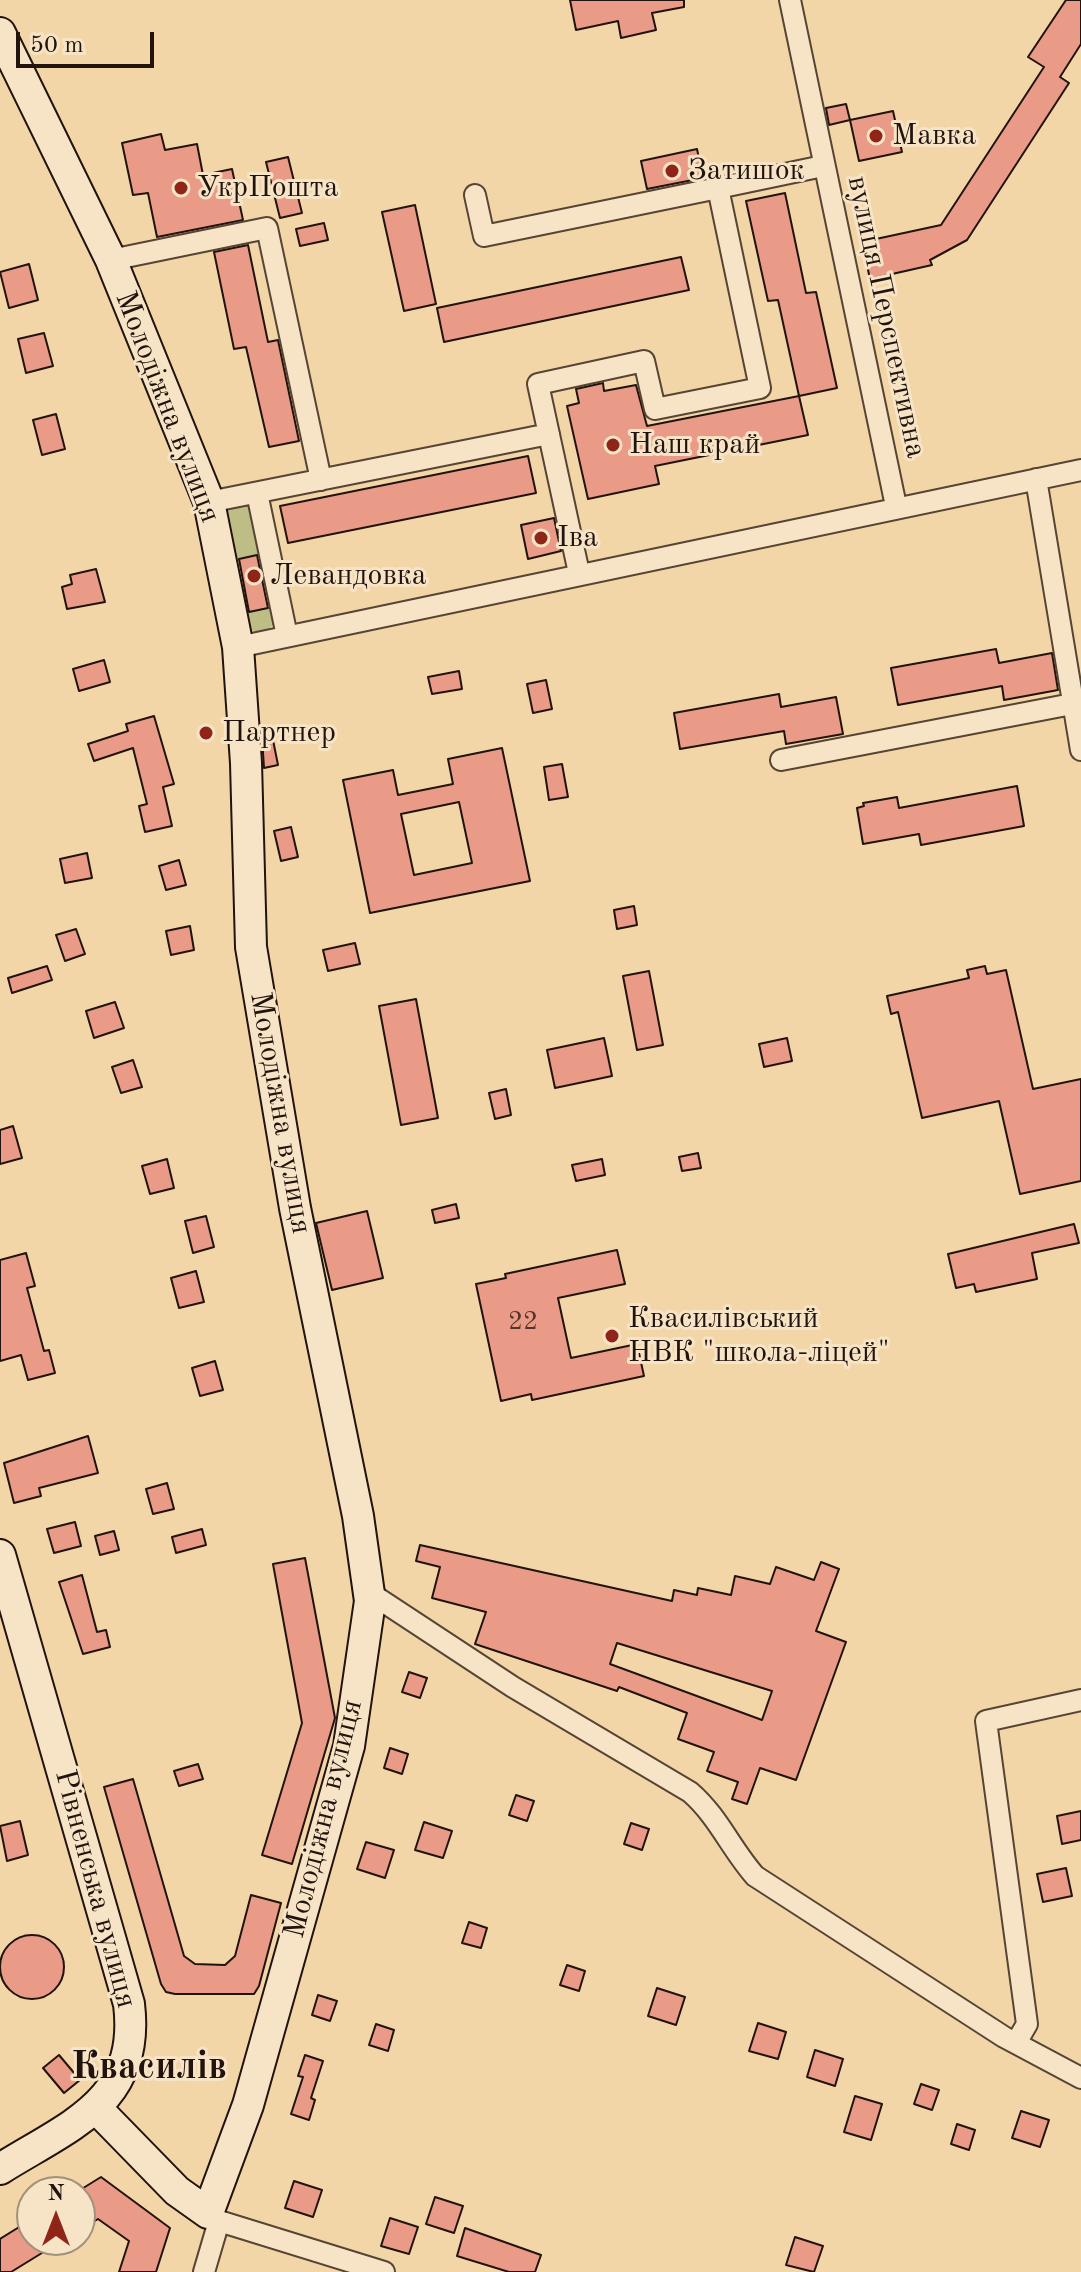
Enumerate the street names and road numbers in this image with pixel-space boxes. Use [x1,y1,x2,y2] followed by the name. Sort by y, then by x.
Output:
[838,173,934,461] street label: вулиця Перспективна
[106,286,228,528] street label: Молодіжна вулиця
[241,989,319,1237] street label: Молодіжна вулиця
[277,1696,371,1942] street label: Молодіжна вулиця
[46,1766,144,2012] street label: Рівненська вулиця

